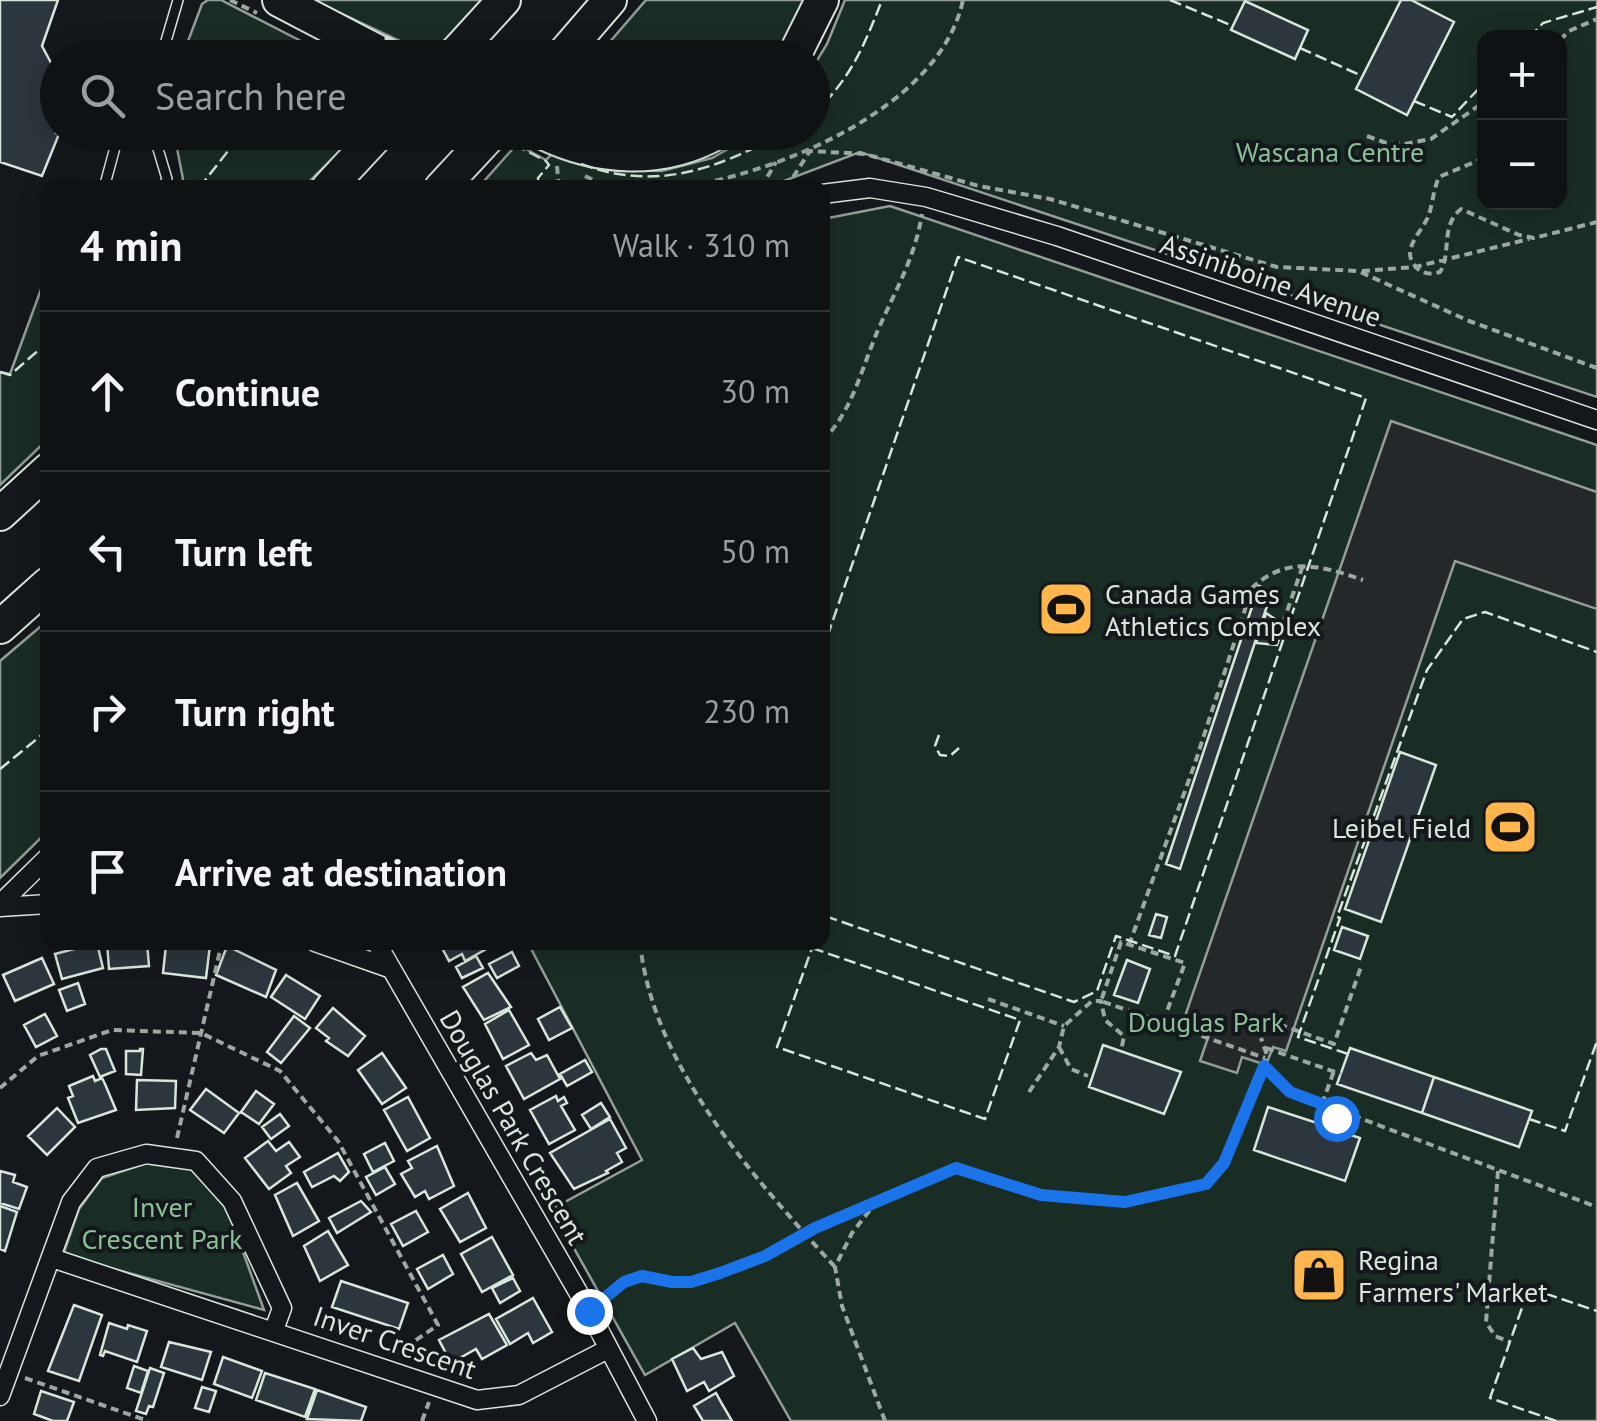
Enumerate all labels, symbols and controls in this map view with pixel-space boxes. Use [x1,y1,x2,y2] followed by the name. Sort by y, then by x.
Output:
[1477,30,1567,210] map controls
[1477,30,1567,120] button: +
[40,40,830,150] search box
[75,68,130,123] icon: search
[155,71,347,120] text: Search here
[1477,120,1567,210] button: −
[1236,133,1424,170] park label: Wascana Centre
[80,218,182,273] text: 4 min
[613,224,790,266] text: Walk · 310 m
[1156,225,1386,335] street label: Assiniboine Avenue
[80,364,135,419] icon: ahead
[175,367,320,416] text: Continue
[721,370,790,412] text: 30 m
[80,524,135,579] icon: left
[175,527,312,576] text: Turn left
[721,530,790,572] text: 50 m
[1105,575,1321,644] place label: Canada Games Athletics Complex
[1036,579,1096,639] sports icon: Canada Games Athletics Complex
[80,684,135,739] icon: right
[175,687,335,736] text: Turn right
[703,690,790,732] text: 230 m
[1480,797,1540,857] sports icon: Leibel Field
[1332,809,1471,846] place label: Leibel Field
[80,844,135,899] icon: arrive
[175,847,507,896] text: Arrive at destination
[432,1003,597,1251] street label: Douglas Park Crescent
[1128,1003,1285,1040] park label: Douglas Park
[1314,1096,1360,1142] route start
[81,1188,243,1257] park label: Inver Crescent Park
[1358,1241,1548,1310] place label: Regina Farmers' Market
[1289,1245,1349,1305] shop icon: Regina Farmers' Market
[567,1289,613,1335] route end
[309,1297,482,1387] street label: Inver Crescent

